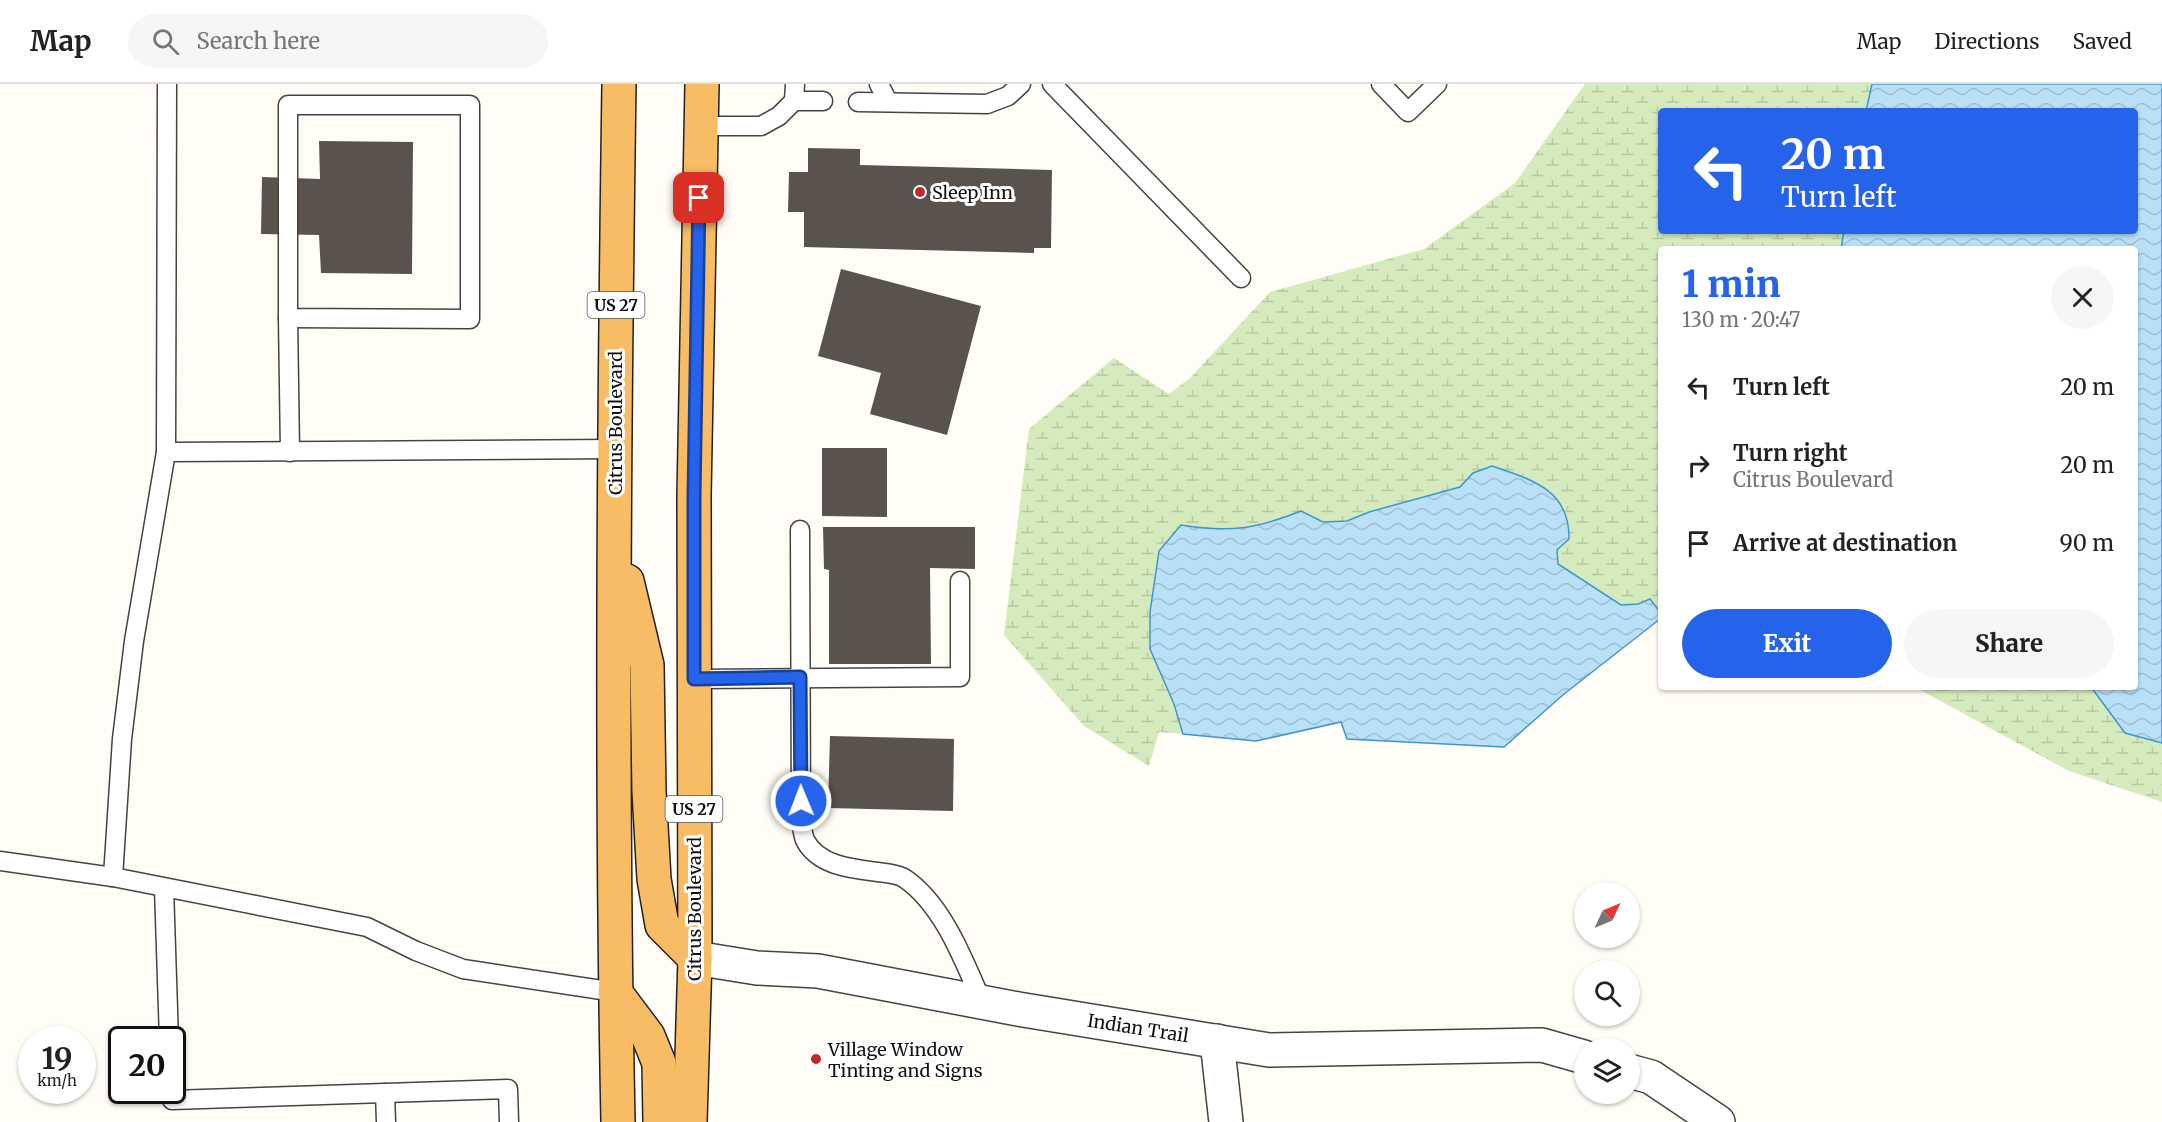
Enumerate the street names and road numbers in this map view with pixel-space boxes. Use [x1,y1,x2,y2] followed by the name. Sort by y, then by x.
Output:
[588,292,644,318] road number: US 27
[604,351,627,495] street label: Citrus Boulevard
[666,796,722,822] road number: US 27
[683,837,706,981] street label: Citrus Boulevard
[1086,1009,1191,1047] street label: Indian Trail

